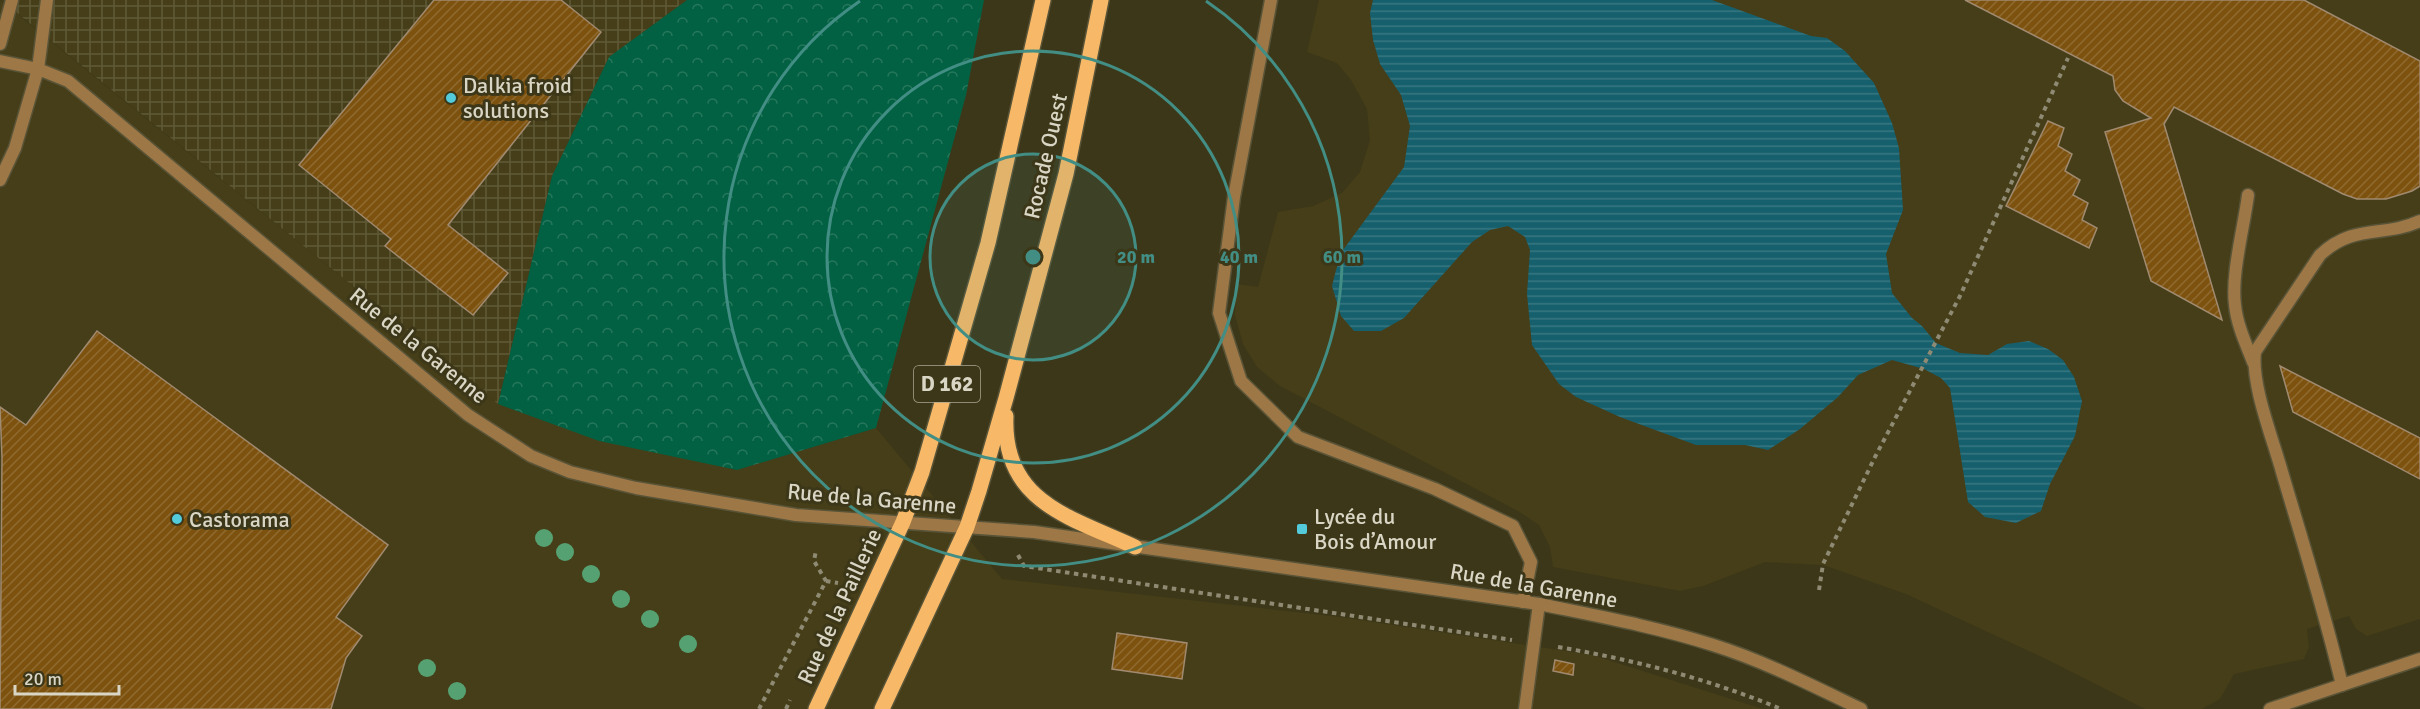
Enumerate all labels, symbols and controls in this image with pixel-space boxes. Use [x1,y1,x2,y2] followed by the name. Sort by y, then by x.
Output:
[463,72,572,124] place label: Dalkia froid solutions
[1018,90,1073,222] street label: Rocade Ouest
[444,91,458,105] marker: Dalkia froid solutions
[1117,246,1155,268] text: 20 m
[1220,246,1258,268] text: 40 m
[1323,246,1361,268] text: 60 m
[1023,247,1043,267] centre of rings
[344,282,493,409] street label: Rue de la Garenne
[914,366,980,402] road number: D 162
[786,478,958,519] street label: Rue de la Garenne
[1314,503,1436,555] place label: Lycée du Bois d’Amour
[189,506,290,533] place label: Castorama
[170,512,184,526] marker: Castorama
[1295,522,1309,536] marker: Lycée du Bois d’Amour
[792,524,887,688] street label: Rue de la Paillerie
[1448,557,1620,614] street label: Rue de la Garenne
[15,658,118,696] scale bar
[24,668,62,690] text: 20 m

